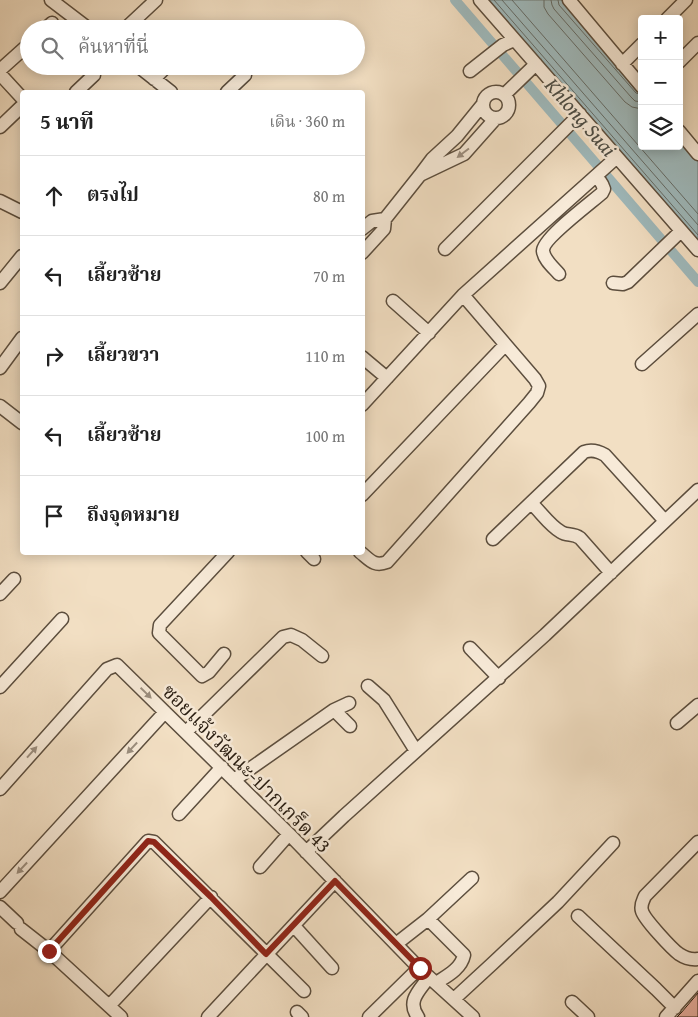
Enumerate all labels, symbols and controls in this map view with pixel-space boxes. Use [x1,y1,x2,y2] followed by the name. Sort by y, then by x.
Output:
[638,15,683,150] map controls
[638,15,683,60] button: +
[20,20,365,75] search box
[78,32,149,60] text: ค้นหาที่นี่
[38,34,66,62] icon: search
[638,60,683,105] button: −
[537,70,625,164] water label: Khlong Suai
[638,105,683,150] button: layers
[40,106,94,137] text: 5 นาที
[269,109,345,133] text: เดิน · 360 m
[456,148,470,158] one-way arrow
[87,180,139,208] text: ตรงไป
[40,182,68,210] icon: ahead
[313,184,345,208] text: 80 m
[87,260,161,288] text: เลี้ยวซ้าย
[40,262,68,290] icon: left
[313,264,345,288] text: 70 m
[87,340,159,368] text: เลี้ยวขวา
[40,342,68,370] icon: right
[305,344,345,368] text: 110 m
[87,420,161,448] text: เลี้ยวซ้าย
[40,422,68,450] icon: left
[305,424,345,448] text: 100 m
[87,500,180,528] text: ถึงจุดหมาย
[40,502,68,530] icon: arrive
[156,677,338,859] street label: ซอยแจ้งวัฒนะ-ปากเกร็ด 43
[139,687,151,699] one-way arrow
[126,742,138,754] one-way arrow
[27,746,38,759] one-way arrow
[16,861,28,873] one-way arrow
[38,940,61,963] route end
[409,957,432,980] route start

